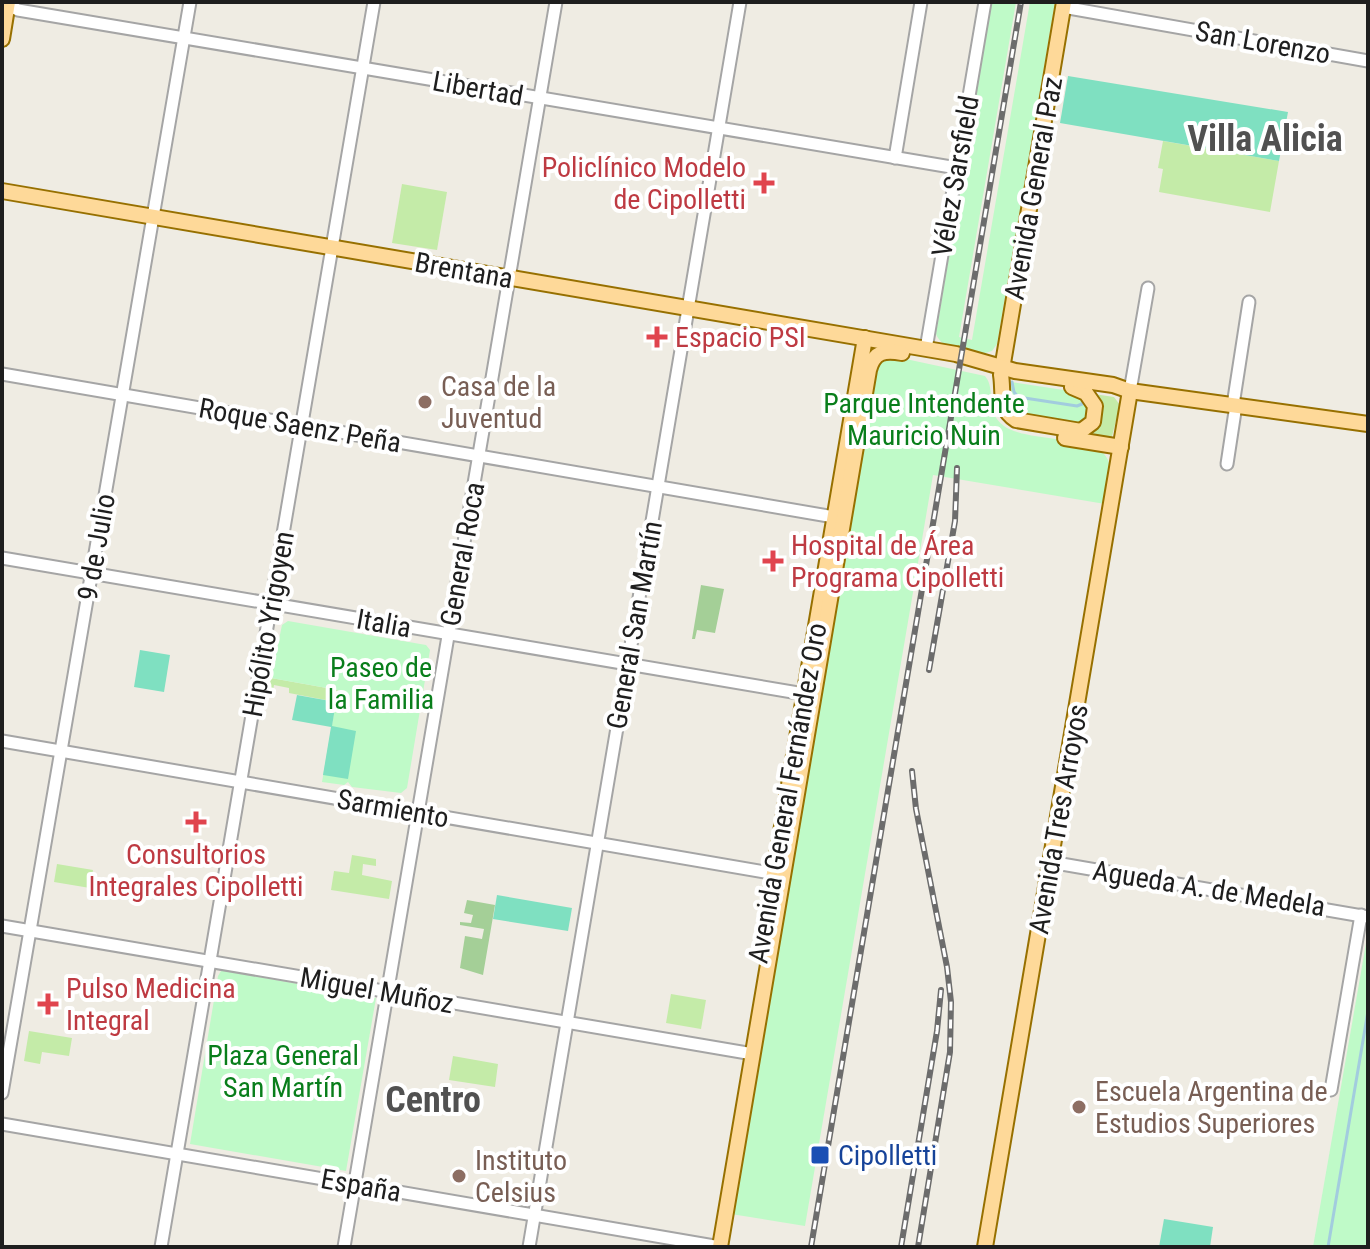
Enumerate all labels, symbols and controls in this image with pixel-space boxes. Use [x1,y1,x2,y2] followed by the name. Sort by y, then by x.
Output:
[1193,14,1333,71] street label: San Lorenzo
[430,64,526,113] street label: Libertad
[998,74,1069,302] street label: Avenida General Paz
[925,93,986,259] street label: Vélez Sarsfield
[1187,118,1343,160] district label: Villa Alicia
[542,151,746,216] place label: Policlínico Modelo de Cipolletti
[753,172,775,194] marker: Policlínico Modelo de Cipolletti
[412,246,515,295] street label: Brentana
[675,321,806,354] place label: Espacio PSI
[646,326,668,348] marker: Espacio PSI
[441,370,556,435] place label: Casa de la Juventud
[823,387,1025,452] park label: Parque Intendente Mauricio Nuin
[196,391,404,460] street label: Roque Saenz Peña
[416,393,434,411] marker: Casa de la Juventud
[434,479,491,629] street label: General Roca
[71,491,122,603] street label: 9 de Julio
[600,518,669,732] street label: General San Martín
[236,529,301,719] street label: Hipólito Yrigoyen
[791,529,1004,594] place label: Hospital de Área Programa Cipolletti
[762,550,784,572] marker: Hospital de Área Programa Cipolletti
[354,602,414,645] street label: Italia
[741,620,834,966] street label: Avenida General Fernández Oro
[328,651,434,716] park label: Paseo de la Familia
[1022,702,1095,937] street label: Avenida Tres Arroyos
[335,782,451,835] street label: Sarmiento
[185,811,207,833] marker: Consultorios Integrales Cipolletti
[88,838,304,903] place label: Consultorios Integrales Cipolletti
[1090,854,1327,923] street label: Agueda A. de Medela
[298,961,456,1020] street label: Miguel Muñoz
[66,972,236,1037] place label: Pulso Medicina Integral
[37,993,59,1015] marker: Pulso Medicina Integral
[207,1039,359,1104] park label: Plaza General San Martín
[1095,1075,1328,1140] place label: Escuela Argentina de Estudios Superiores
[385,1079,481,1121] district label: Centro
[1070,1098,1088,1116] marker: Escuela Argentina de Estudios Superiores
[838,1139,937,1172] place label: Cipolletti
[475,1144,567,1209] place label: Instituto Celsius
[809,1144,831,1166] marker: Cipolletti
[318,1162,404,1209] street label: España
[450,1167,468,1185] marker: Instituto Celsius

